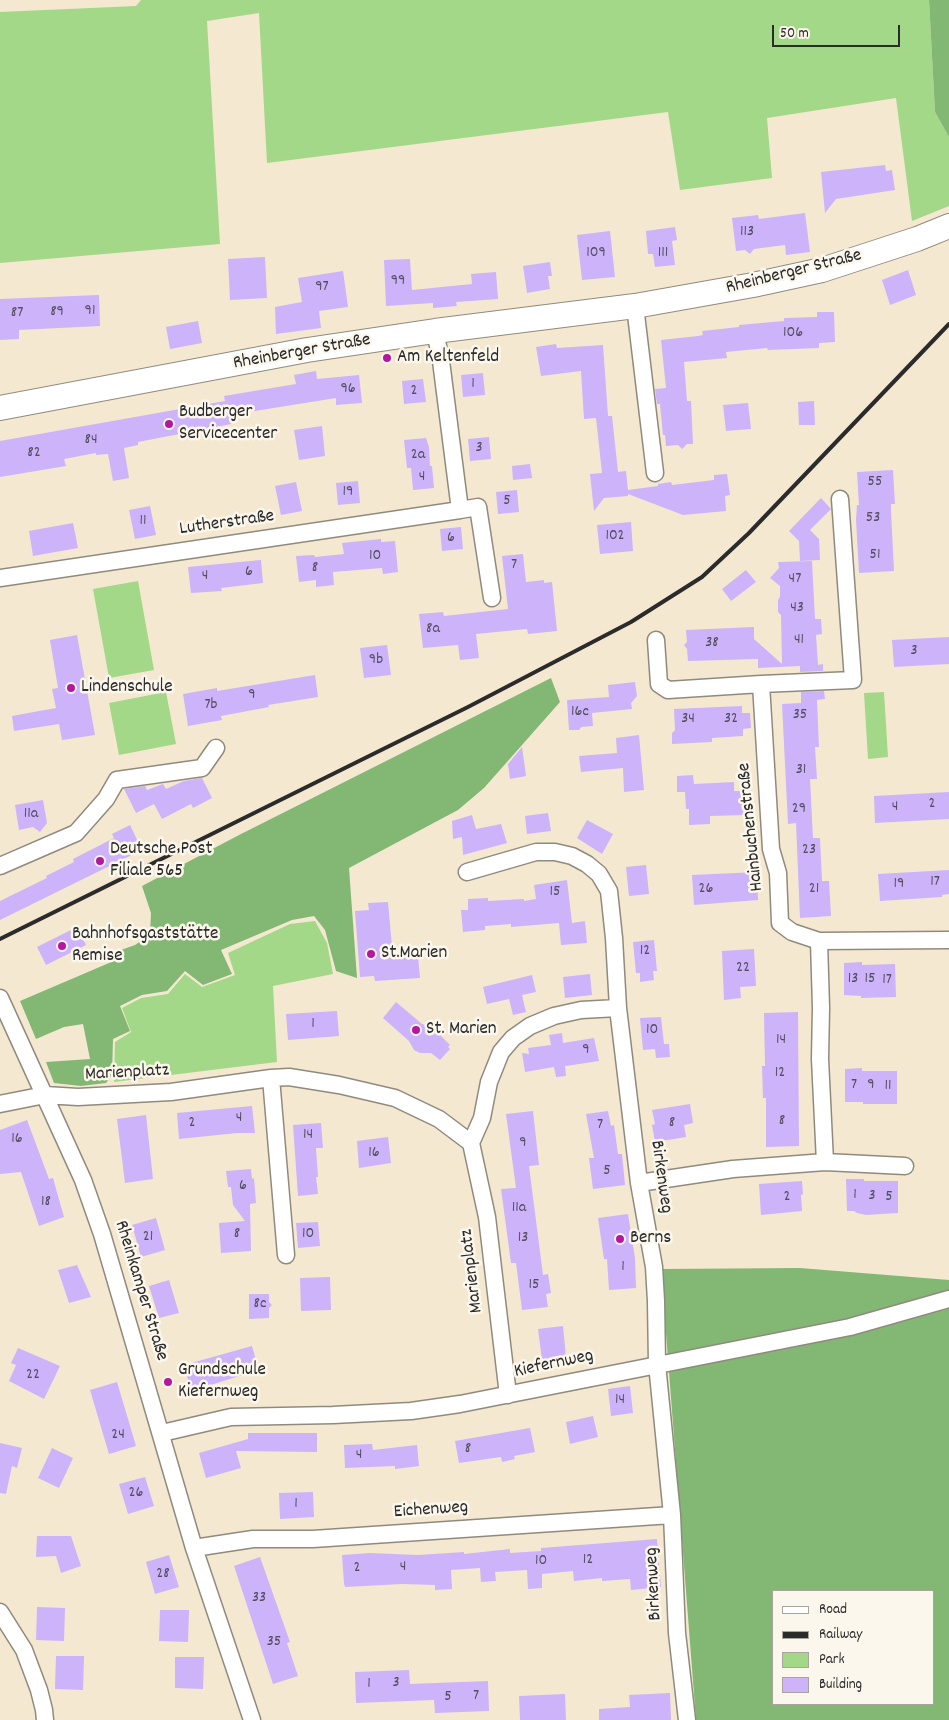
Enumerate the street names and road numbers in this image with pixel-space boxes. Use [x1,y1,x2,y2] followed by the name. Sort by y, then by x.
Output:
[724,245,864,301] street label: Rheinberger Straße
[232,330,372,376] street label: Rheinberger Straße
[178,506,276,542] street label: Lutherstraße
[734,762,770,892] street label: Hainbuchenstraße
[84,1060,170,1088] street label: Marienplatz
[644,1139,676,1215] street label: Birkenweg
[108,1218,172,1364] street label: Rheinkamper Straße
[457,1228,489,1314] street label: Marienplatz
[512,1345,596,1385] street label: Kiefernweg
[393,1497,469,1525] street label: Eichenweg
[642,1547,668,1621] street label: Birkenweg

